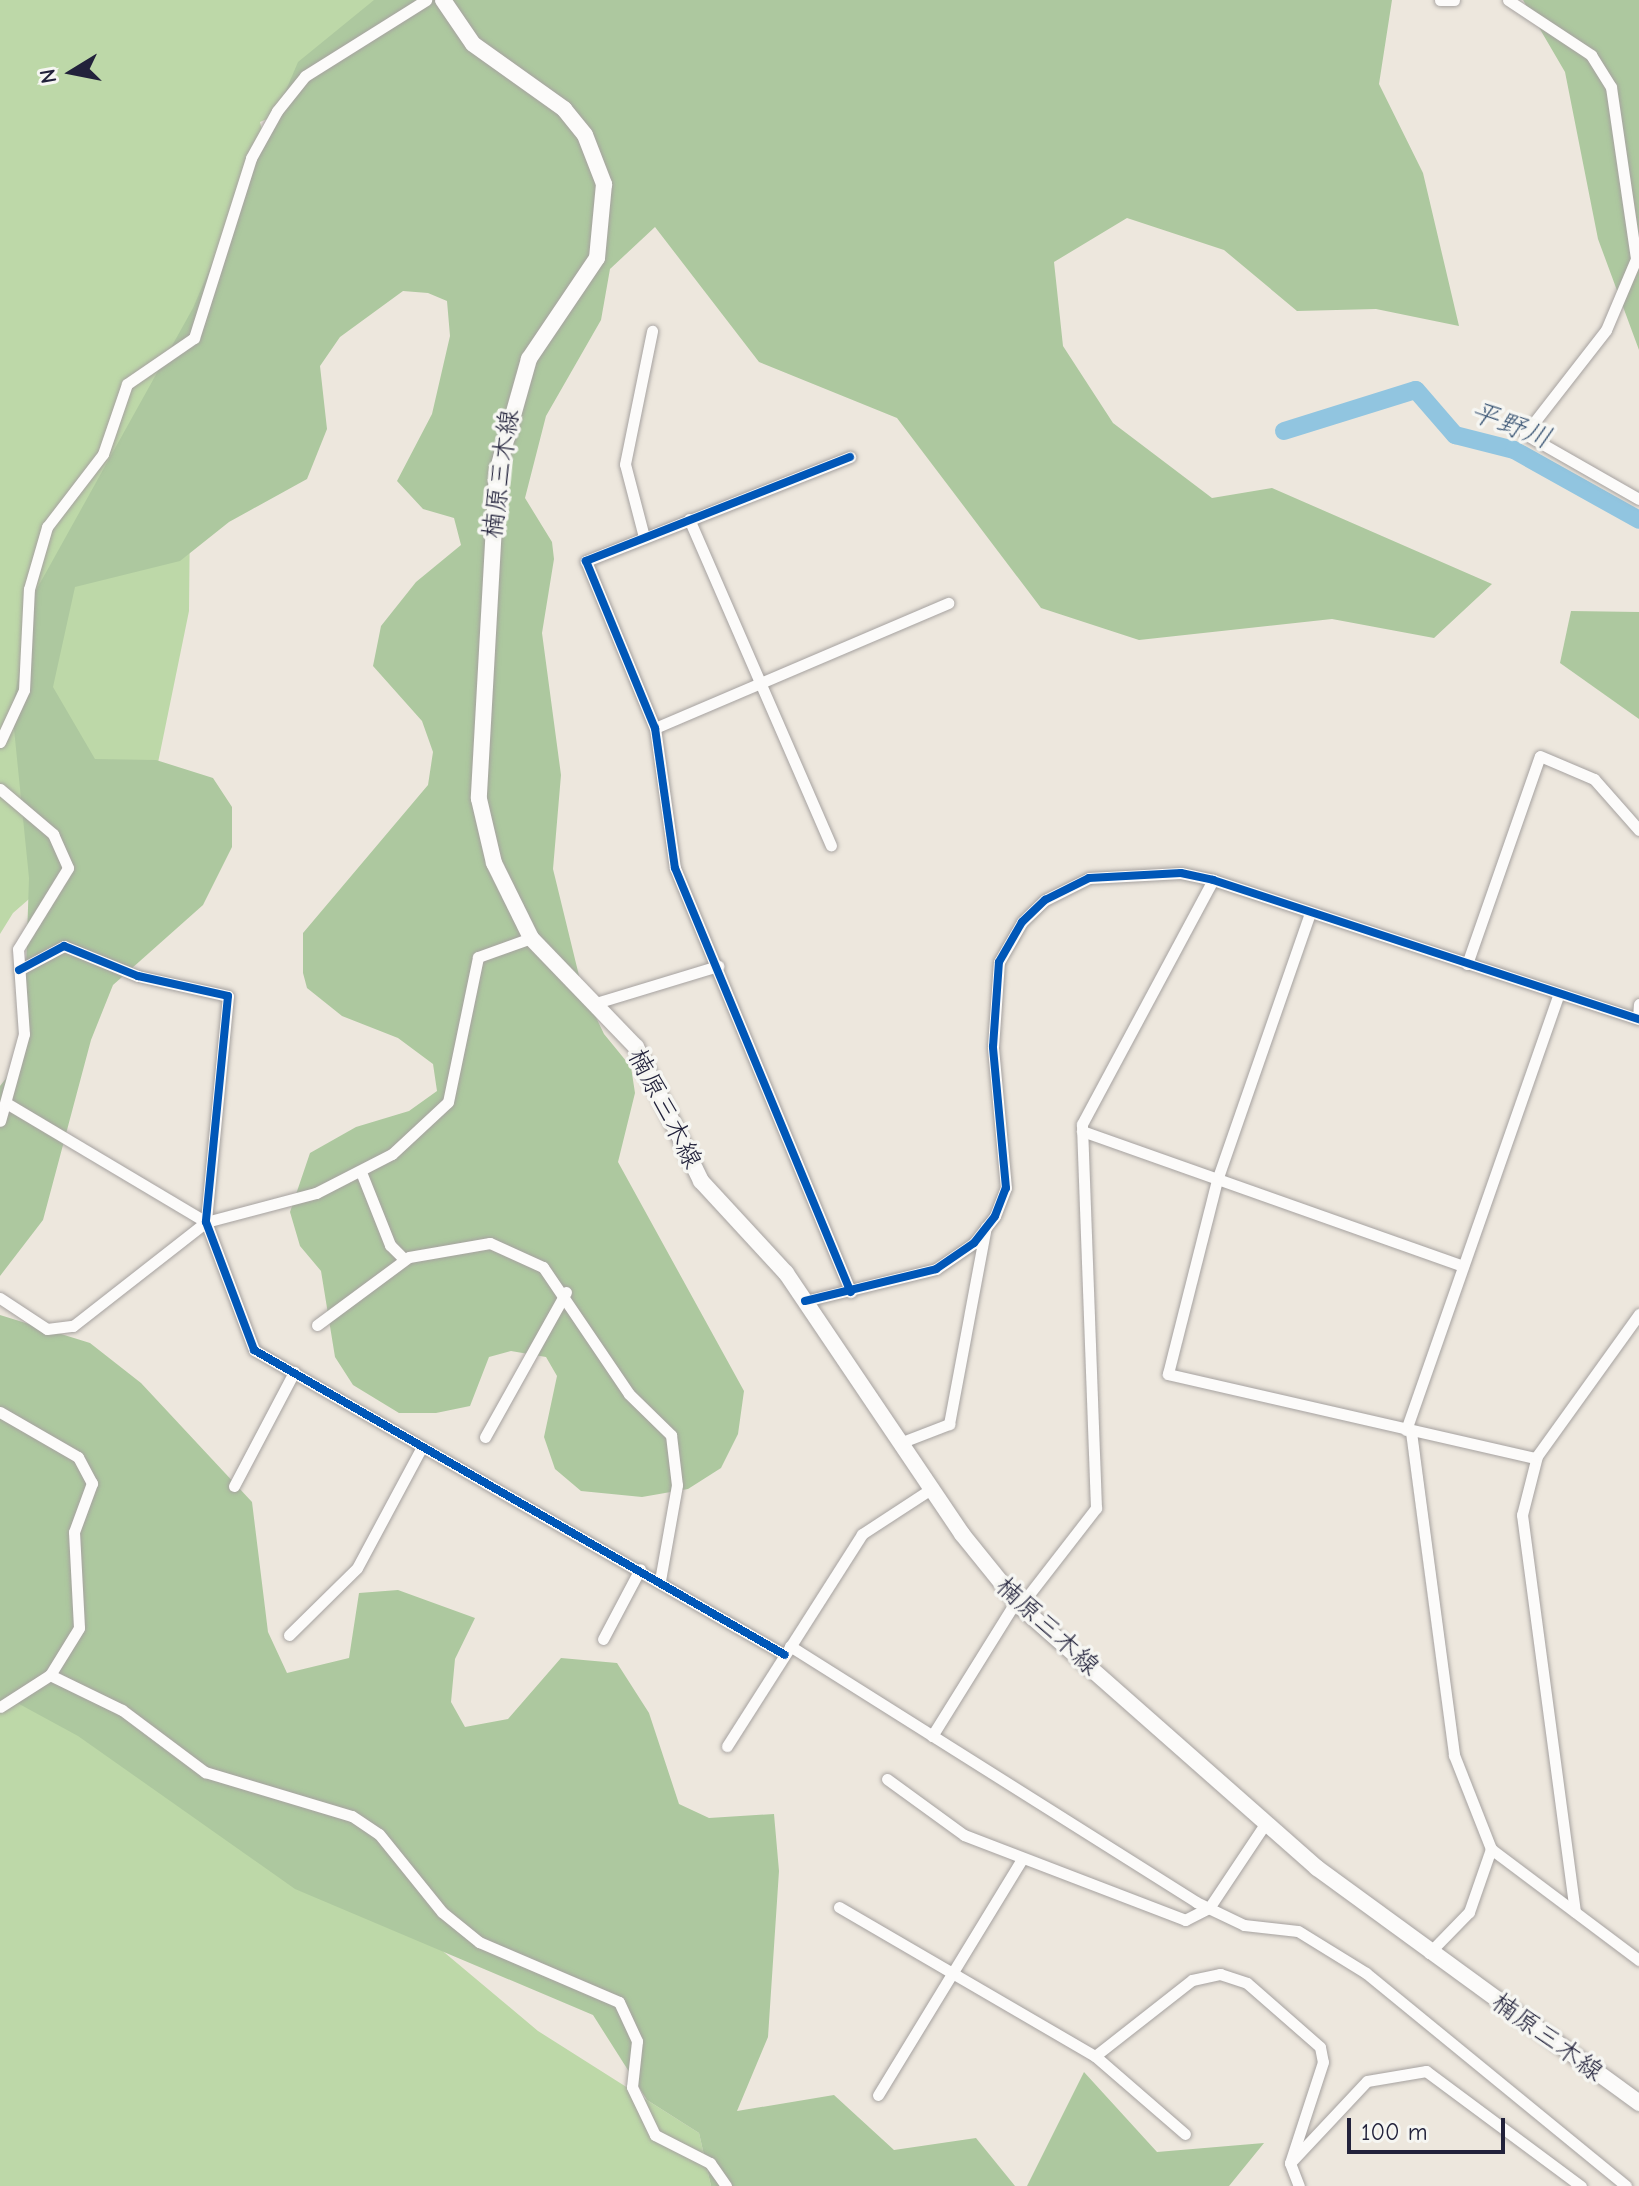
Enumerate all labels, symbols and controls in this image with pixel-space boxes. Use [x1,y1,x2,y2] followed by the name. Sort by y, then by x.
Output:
[32,32,112,112] north arrow
[34,67,62,86] text: N
[1466,394,1556,456] water label: 平野川
[478,407,526,541] street label: 楠原三木線
[621,1044,707,1174] street label: 楠原三木線
[989,1571,1105,1683] street label: 楠原三木線
[1485,1987,1609,2089] street label: 楠原三木線
[1351,2102,1509,2152] scale bar
[1361,2118,1428,2146] text: 100 m

